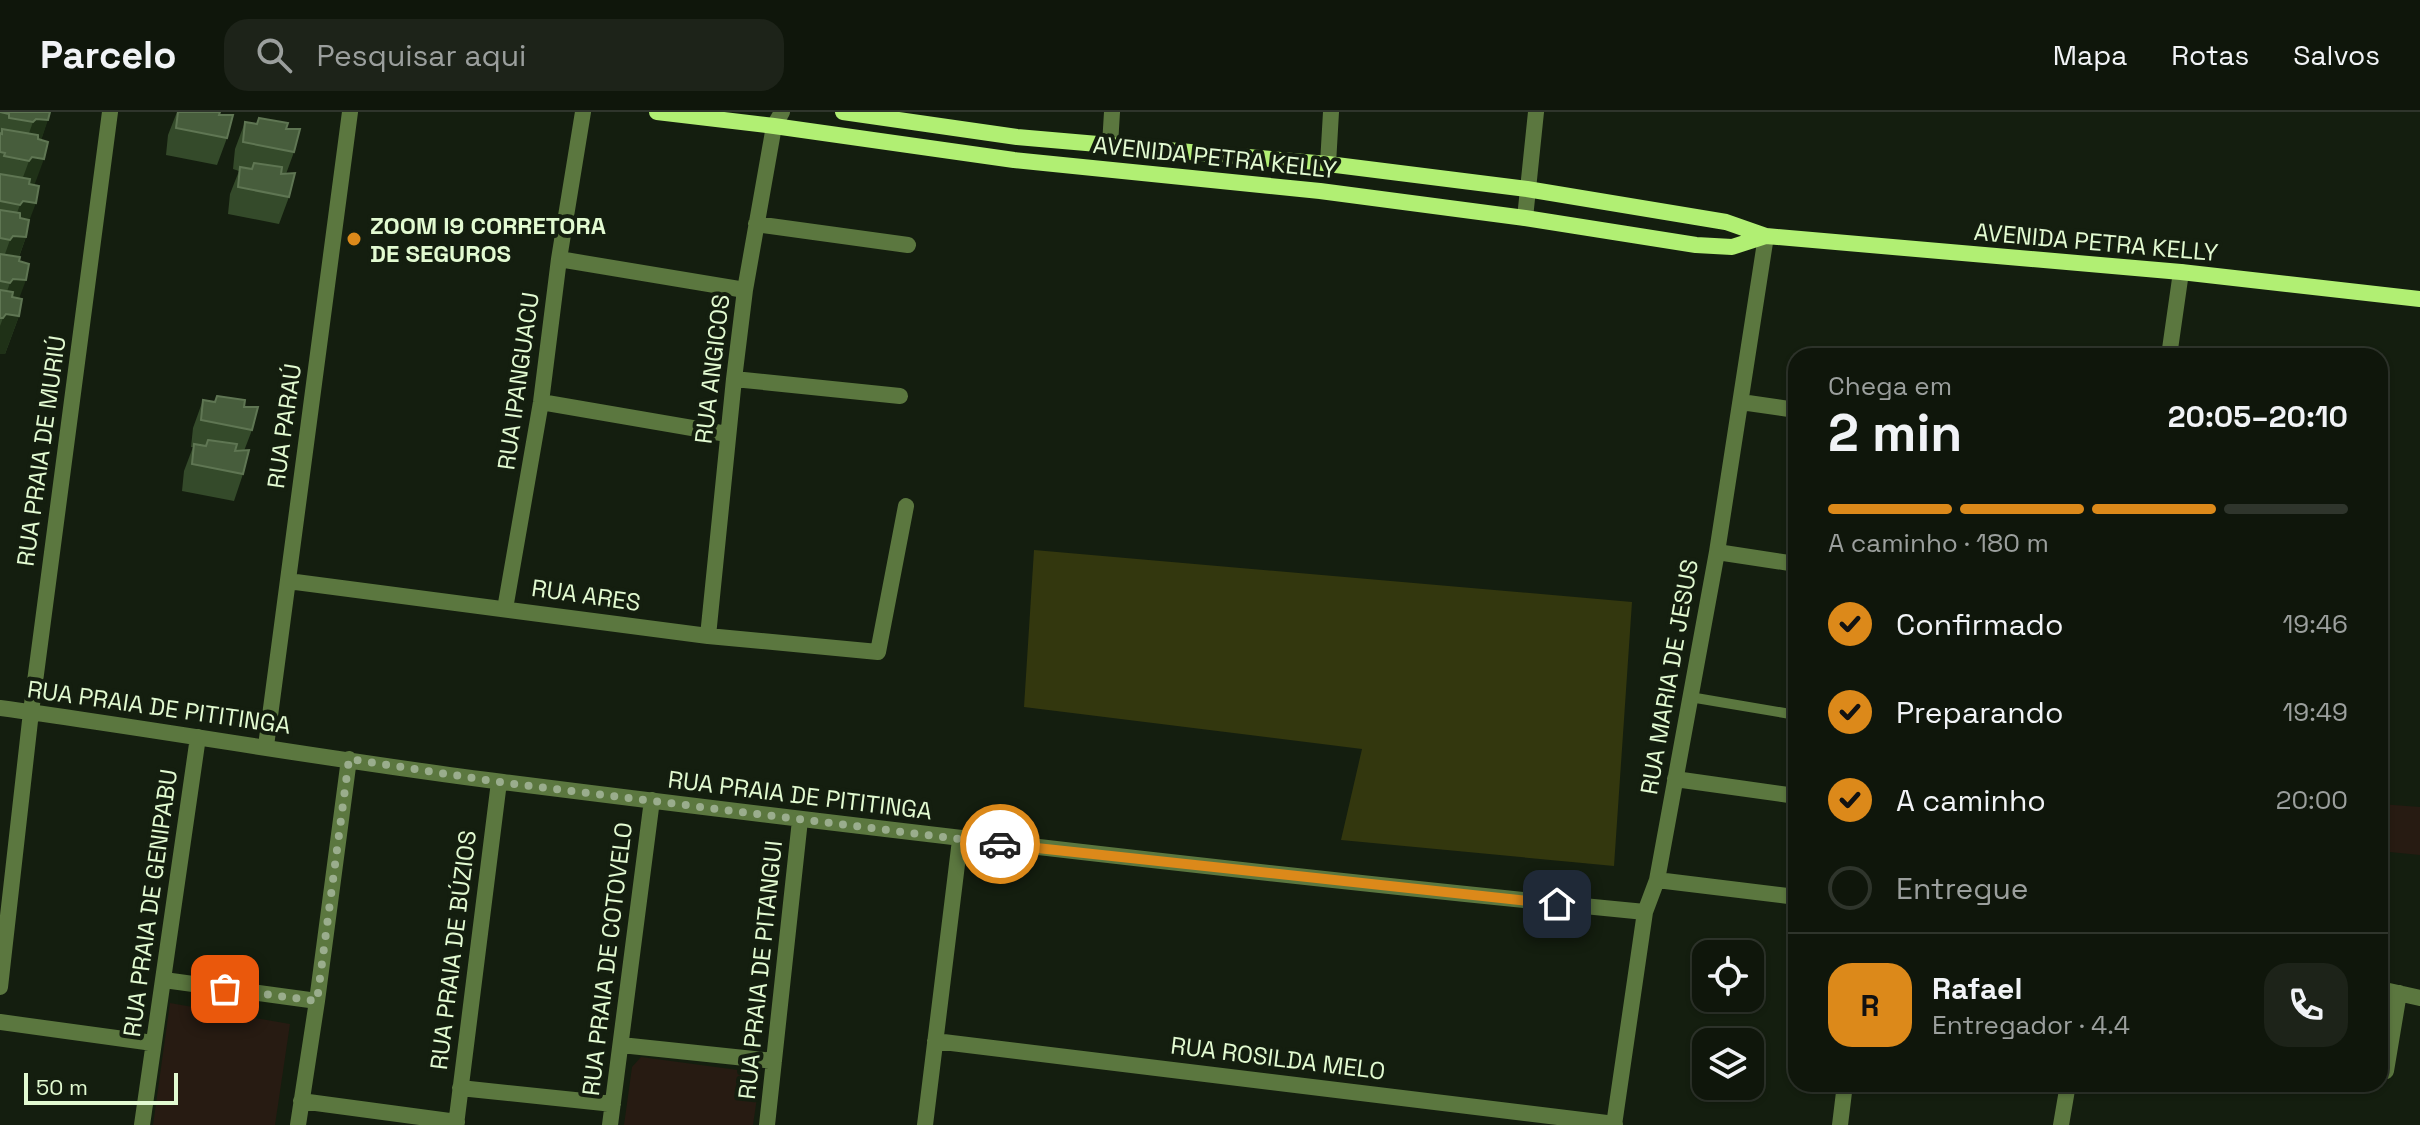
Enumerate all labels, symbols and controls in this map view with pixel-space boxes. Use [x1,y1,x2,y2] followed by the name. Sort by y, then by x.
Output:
[224,19,784,91] search box
[40,31,176,79] text: Parcelo
[252,33,296,77] icon: search
[316,36,526,75] text: Pesquisar aqui
[2053,37,2127,73] text: Mapa
[2171,37,2249,73] text: Rotas
[2293,37,2380,73] text: Salvos
[1092,129,1339,185] street label: AVENIDA PETRA KELLY
[370,210,606,269] place label: ZOOM I9 CORRETORA DE SEGUROS
[1973,216,2220,268] street label: AVENIDA PETRA KELLY
[345,230,363,248] marker: ZOOM I9 CORRETORA DE SEGUROS
[490,290,546,472] street label: RUA IPANGUACU
[687,292,737,446] street label: RUA ANGICOS
[9,334,73,568] street label: RUA PRAIA DE MURIÚ
[260,362,308,490] street label: RUA PARAÚ
[1828,369,1952,403] text: Chega em
[2168,397,2348,436] text: 20:05–20:10
[1828,400,1962,466] text: 2 min
[1828,526,2049,560] text: A caminho · 180 m
[1633,557,1705,797] street label: RUA MARIA DE JESUS
[529,572,643,618] street label: RUA ARES
[1828,602,1872,646] icon: check
[1896,605,2063,644] text: Confirmado
[2282,607,2348,641] text: 19:46
[25,673,293,741] street label: RUA PRAIA DE PITITINGA
[1828,690,1872,734] icon: check
[1896,693,2063,732] text: Preparando
[2282,695,2348,729] text: 19:49
[666,763,934,827] street label: RUA PRAIA DE PITITINGA
[116,767,184,1039] street label: RUA PRAIA DE GENIPABU
[1828,778,1872,822] icon: check
[1896,781,2046,820] text: A caminho
[2276,783,2348,817] text: 20:00
[960,804,1040,884] courier
[575,820,639,1098] street label: RUA PRAIA DE COTOVELO
[978,822,1022,866] icon: car
[423,828,483,1072] street label: RUA PRAIA DE BÚZIOS
[731,839,789,1101] street label: RUA PRAIA DE PITANGUI
[1896,869,2029,908] text: Entregue
[1523,870,1591,938] pin
[1535,882,1579,926] icon: home
[1692,940,1764,1100] map controls
[1692,940,1764,1012] button: locate
[191,955,259,1023] pin
[2264,963,2348,1047] button: phone
[203,967,247,1011] icon: bag
[1932,969,2022,1008] text: Rafael
[1861,986,1879,1025] text: R
[1932,1008,2130,1042] text: Entregador · 4.4
[1692,1028,1764,1100] button: layers
[1169,1029,1387,1087] street label: RUA ROSILDA MELO
[24,1069,178,1105] scale bar
[36,1073,88,1101] text: 50 m

